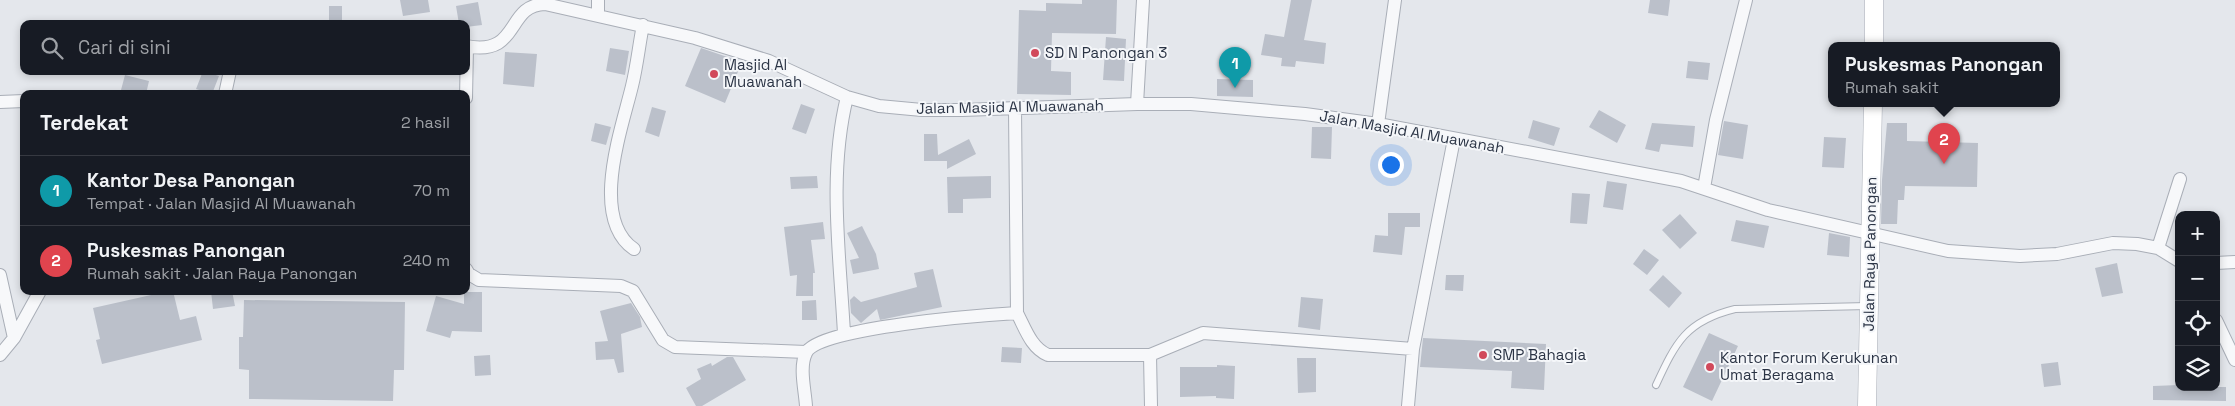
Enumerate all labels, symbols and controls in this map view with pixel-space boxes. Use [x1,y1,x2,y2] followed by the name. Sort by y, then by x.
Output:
[20,20,470,75] search box
[38,34,66,62] icon: search
[78,35,171,60] text: Cari di sini
[1828,42,2060,107] popup
[1045,43,1167,62] place label: SD N Panongan 3
[1029,47,1041,59] marker: SD N Panongan 3
[1219,47,1251,88] pin: 1
[1845,52,2043,77] text: Puskesmas Panongan
[724,55,802,91] place label: Masjid Al Muawanah
[708,68,720,80] marker: Masjid Al Muawanah
[1845,77,1939,98] text: Rumah sakit
[916,95,1104,118] street label: Jalan Masjid Al Muawanah
[1318,106,1506,157] street label: Jalan Masjid Al Muawanah
[40,109,129,136] text: Terdekat
[401,112,450,133] text: 2 hasil
[1928,123,1960,164] pin: 2
[1378,152,1404,178] your location
[87,168,295,193] text: Kantor Desa Panongan
[1859,177,1880,331] street label: Jalan Raya Panongan
[52,180,60,201] text: 1
[413,180,450,201] text: 70 m
[87,193,356,214] text: Tempat · Jalan Masjid Al Muawanah
[2175,211,2220,391] map controls
[2175,211,2220,256] button: +
[87,238,285,263] text: Puskesmas Panongan
[51,250,61,271] text: 2
[403,250,450,271] text: 240 m
[2175,256,2220,301] button: −
[87,263,357,284] text: Rumah sakit · Jalan Raya Panongan
[2175,301,2220,346] button: locate
[1493,345,1587,364] place label: SMP Bahagia
[2175,346,2220,391] button: layers
[1720,348,1898,384] place label: Kantor Forum Kerukunan Umat Beragama
[1477,349,1489,361] marker: SMP Bahagia
[1704,361,1716,373] marker: Kantor Forum Kerukunan Umat Beragama

